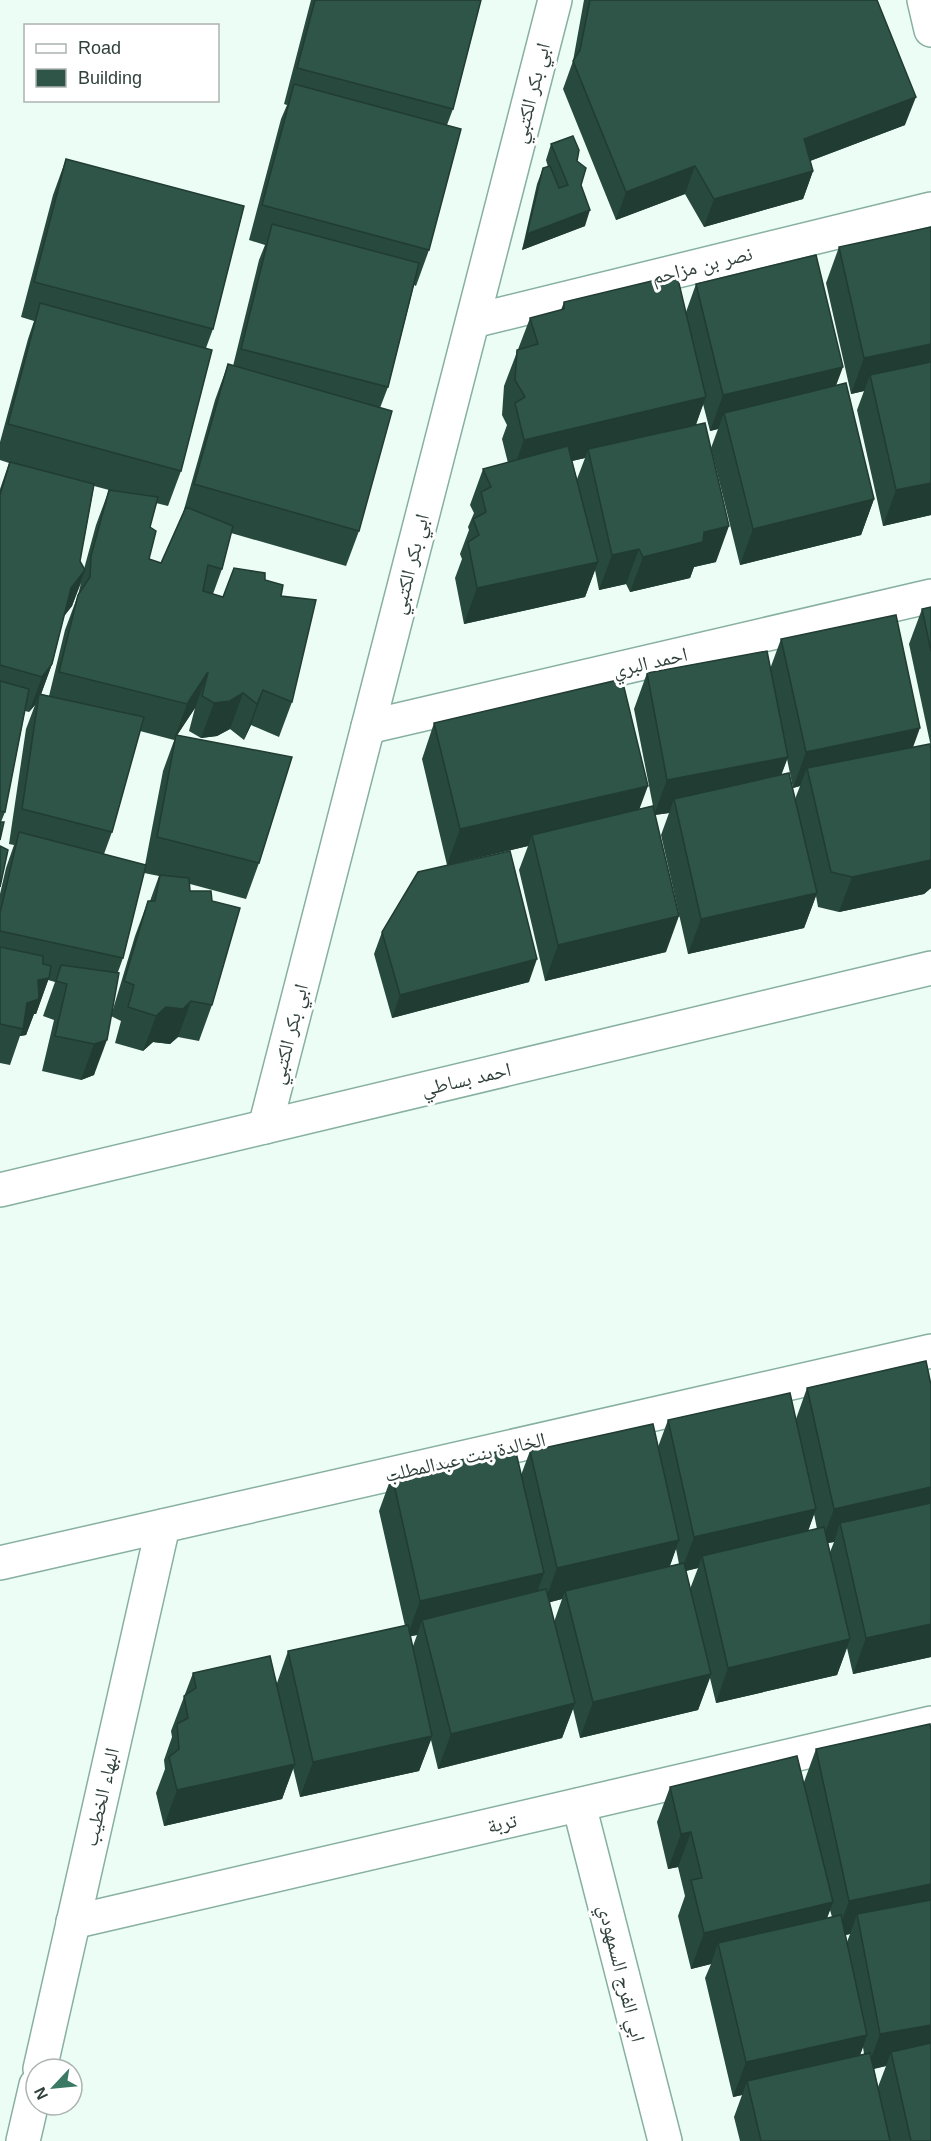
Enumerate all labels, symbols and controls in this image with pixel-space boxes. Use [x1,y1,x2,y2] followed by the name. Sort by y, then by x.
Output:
[24,24,219,102] legend
[78,38,121,58] text: Road
[508,40,559,147] street label: ابي بكر الكتبي
[78,68,142,88] text: Building
[650,242,755,291] street label: نصر بن مزاحم
[387,511,438,618] street label: ابي بكر الكتبي
[610,643,691,686] street label: احمد البري
[266,981,317,1088] street label: ابي بكر الكتبي
[419,1058,514,1105] street label: احمد بساطي
[382,1428,548,1487] street label: الخالدة بنت عبدالمطلب
[79,1746,124,1849] street label: البهاء الخطيب
[485,1809,519,1838] street label: تربة
[589,1902,650,2045] street label: ابي الفرج السمهودي
[24,2057,84,2117] north arrow
[31,2084,51,2102] text: N

